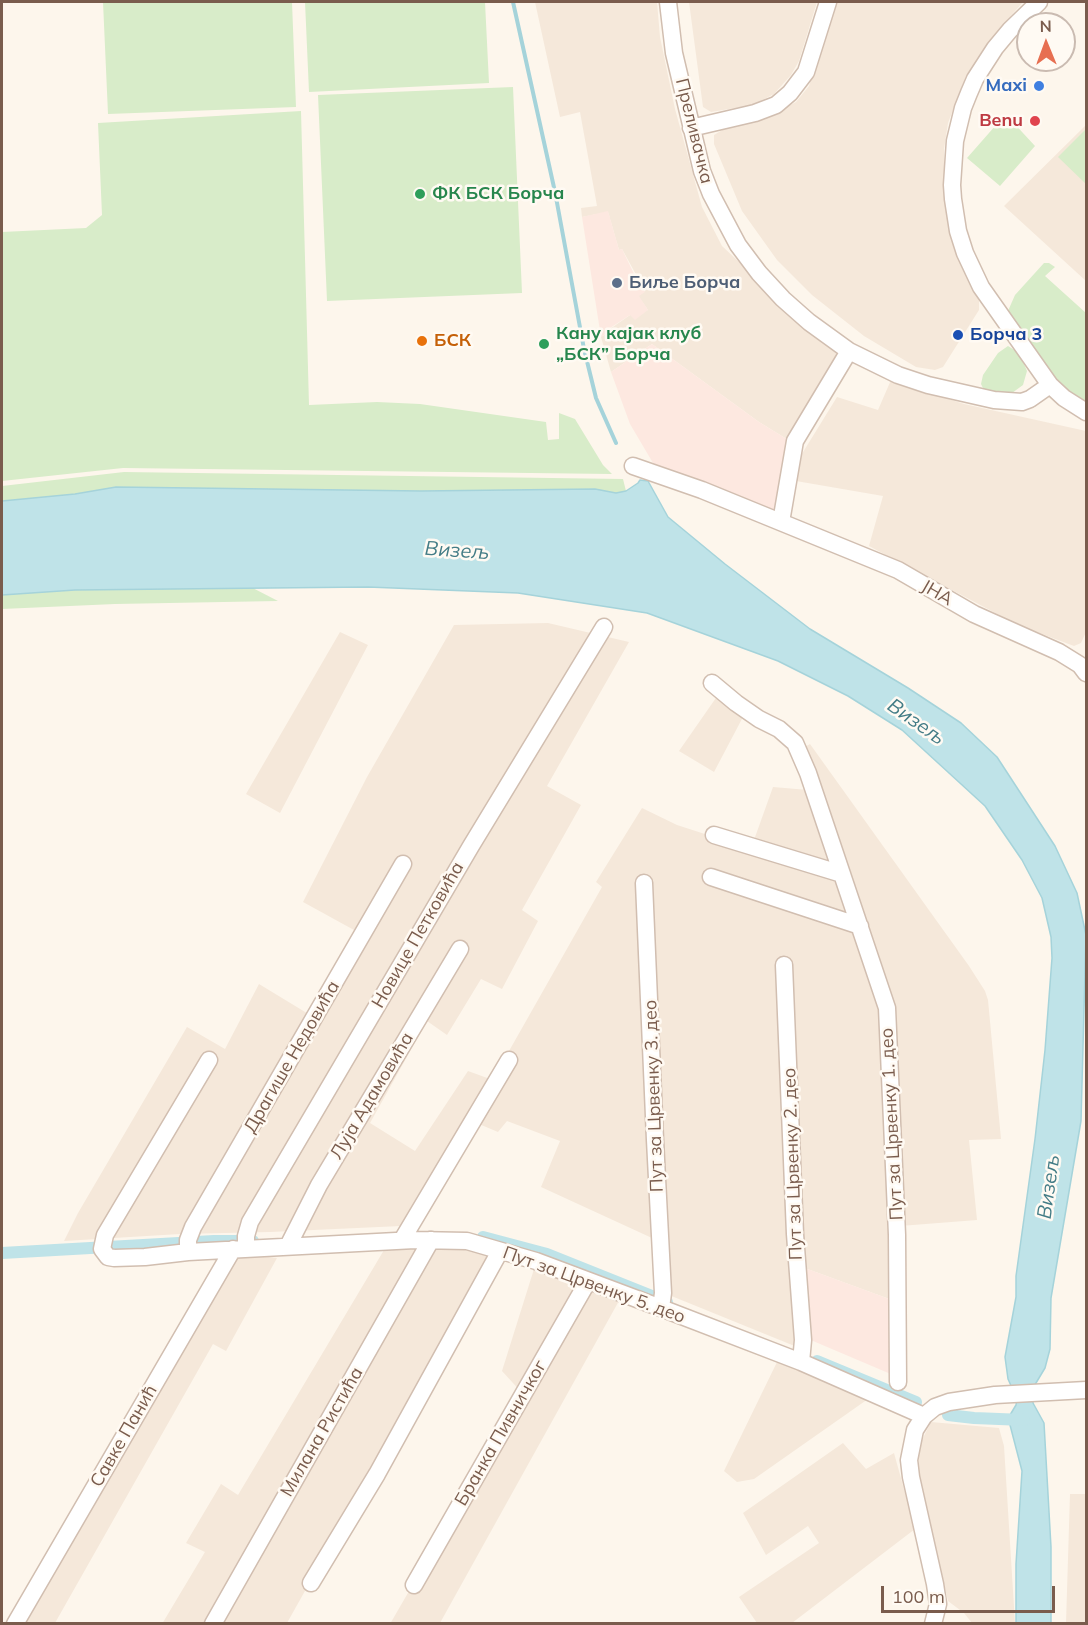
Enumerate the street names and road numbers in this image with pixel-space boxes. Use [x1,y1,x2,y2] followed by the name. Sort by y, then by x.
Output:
[670,76,718,186] street label: Преливачка
[917,575,957,611] street label: ЈНА
[367,858,469,1012] street label: Новице Петковића
[240,977,344,1137] street label: Драгише Недовића
[640,999,668,1193] street label: Пут за Црвенку 3. део
[876,1027,908,1221] street label: Пут за Црвенку 1. део
[326,1029,418,1163] street label: Луја Адамовића
[779,1067,807,1261] street label: Пут за Црвенку 2. део
[500,1242,688,1328] street label: Пут за Црвенку 5. део
[451,1356,551,1510] street label: Бранка Пивничког
[276,1363,368,1501] street label: Милана Ристића
[86,1381,162,1491] street label: Савке Панић

